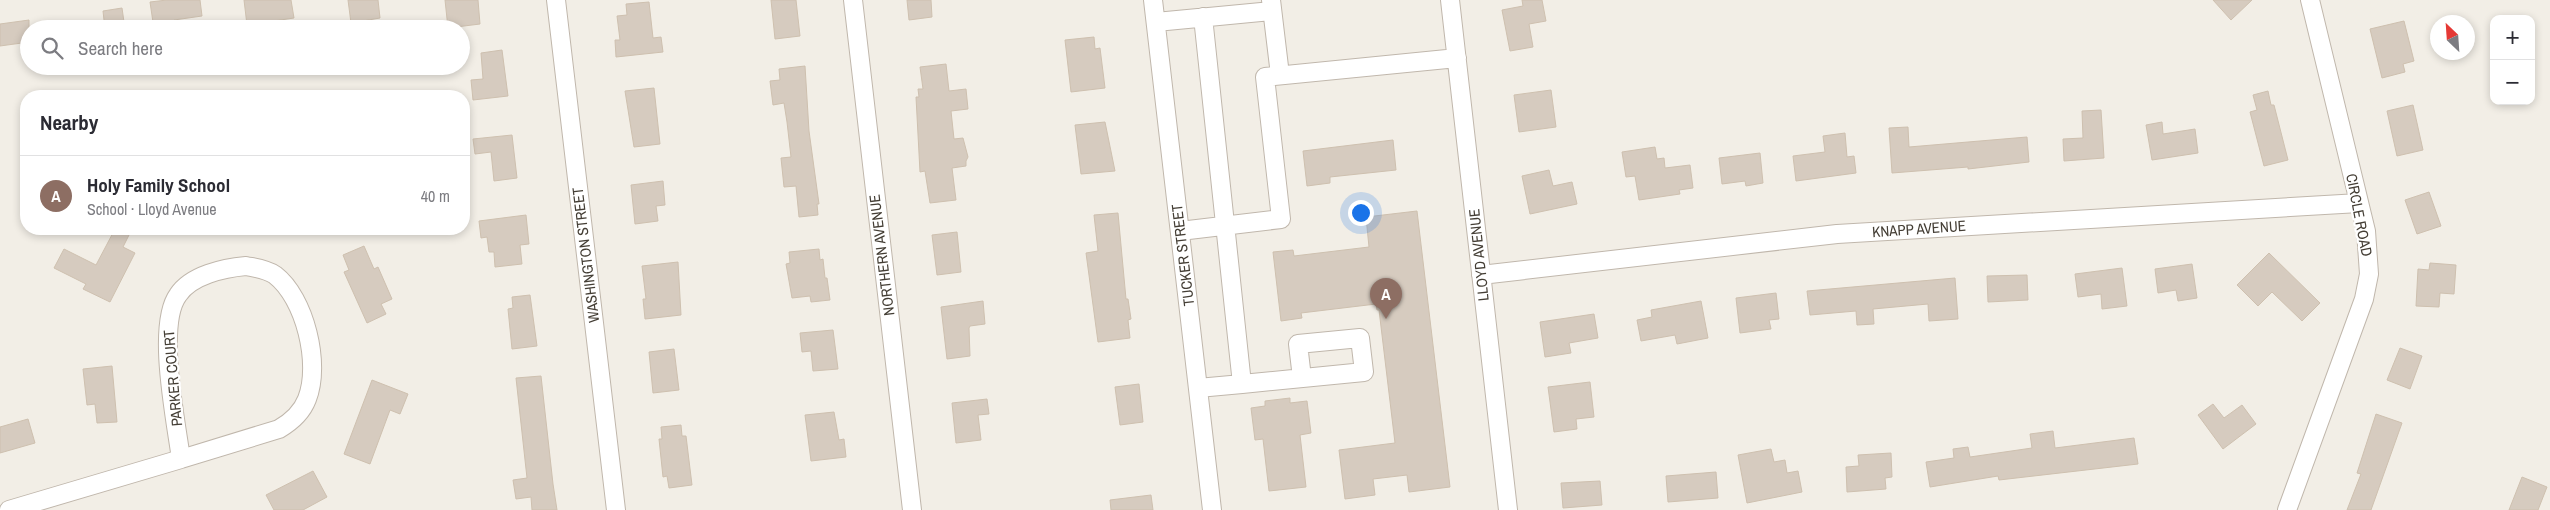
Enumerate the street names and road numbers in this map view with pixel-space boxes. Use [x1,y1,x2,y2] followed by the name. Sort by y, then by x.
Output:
[2341,172,2378,258] street label: CIRCLE ROAD
[567,186,604,324] street label: WASHINGTON STREET
[864,193,899,317] street label: NORTHERN AVENUE
[1166,202,1199,307] street label: TUCKER STREET
[1463,208,1494,302] street label: LLOYD AVENUE
[1871,215,1967,242] street label: KNAPP AVENUE
[158,329,187,427] street label: PARKER COURT

